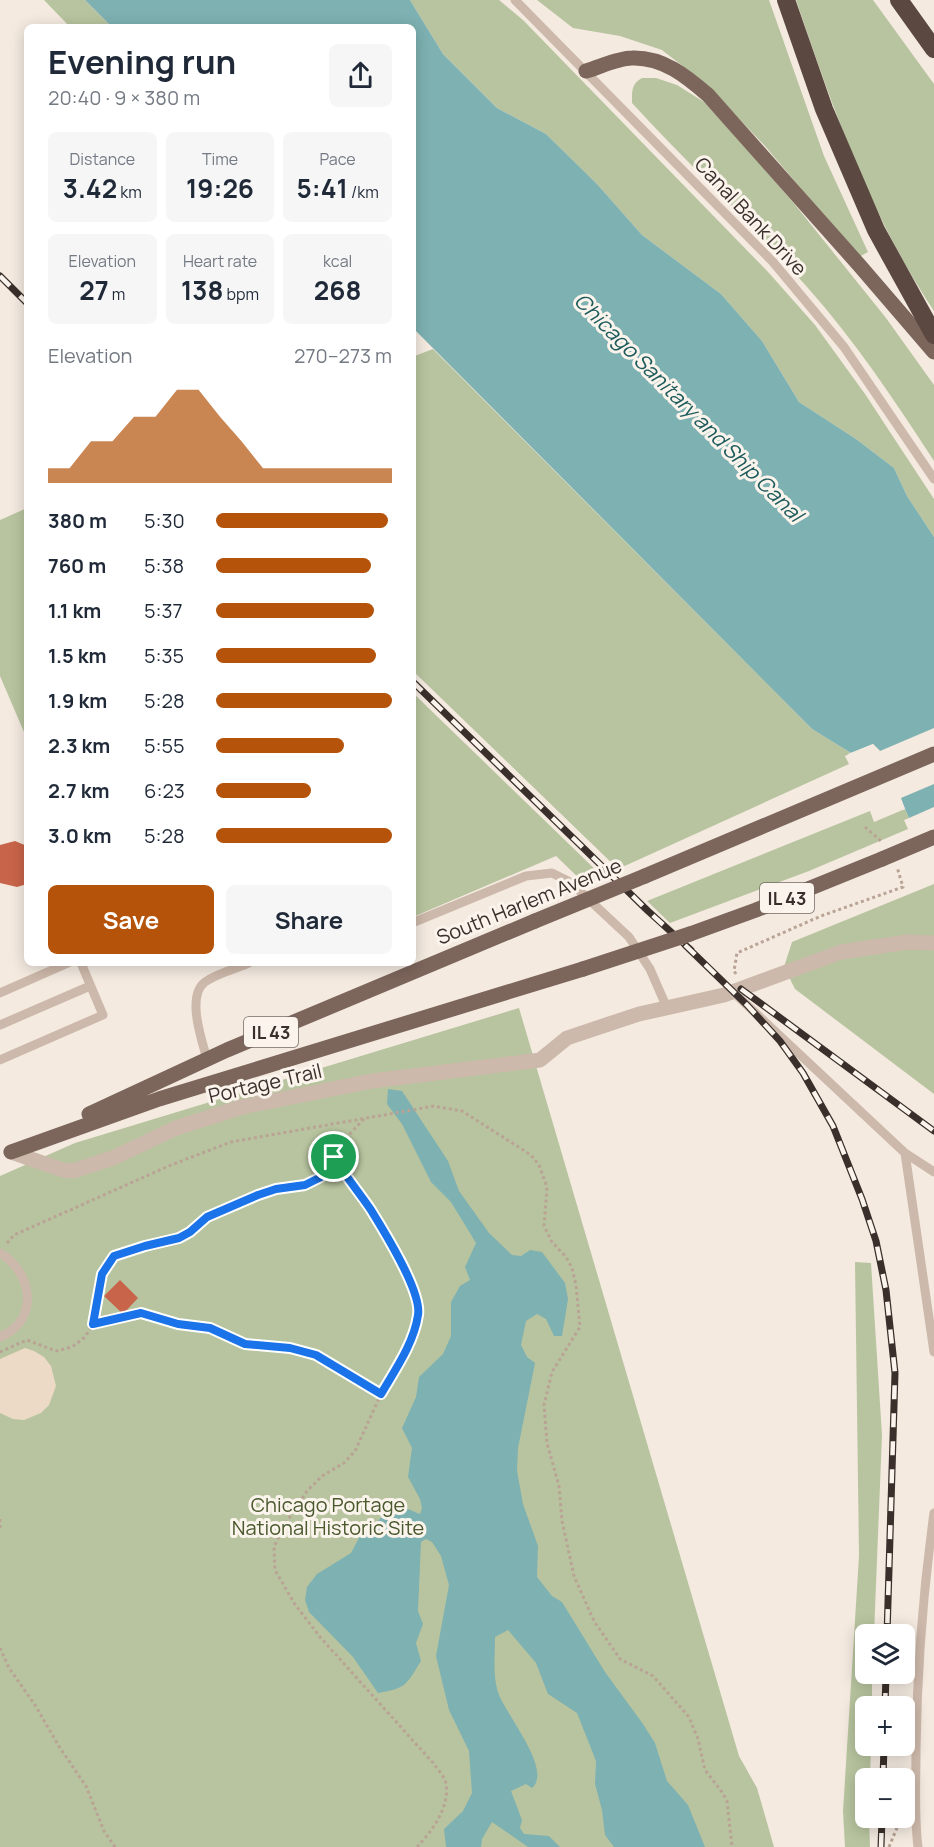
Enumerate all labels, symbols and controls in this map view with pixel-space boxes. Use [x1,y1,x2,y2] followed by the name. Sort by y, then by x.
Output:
[48,39,236,84] text: Evening run
[329,44,392,107] button: share
[48,84,200,111] text: 20:40 · 9 × 380 m
[70,148,135,170] text: Distance
[202,148,238,170] text: Time
[320,148,356,170] text: Pace
[689,151,813,281] street label: Canal Bank Drive
[63,170,117,206] text: 3.42
[186,170,254,206] text: 19:26
[297,170,348,206] text: 5:41
[117,181,142,203] text: km
[348,181,379,203] text: /km
[69,250,136,272] text: Elevation
[183,250,257,272] text: Heart rate
[323,250,352,272] text: kcal
[79,272,109,308] text: 27
[181,272,223,308] text: 138
[314,272,361,308] text: 268
[109,283,125,305] text: m
[223,283,259,305] text: bpm
[568,286,812,530] water label: Chicago Sanitary and Ship Canal
[48,342,132,369] text: Elevation
[294,342,392,369] text: 270–273 m
[48,507,107,534] text: 380 m
[144,507,185,534] text: 5:30
[48,552,106,579] text: 760 m
[144,552,184,579] text: 5:38
[48,597,101,624] text: 1.1 km
[144,597,183,624] text: 5:37
[48,642,107,669] text: 1.5 km
[144,642,184,669] text: 5:35
[48,687,107,714] text: 1.9 km
[144,687,185,714] text: 5:28
[48,732,110,759] text: 2.3 km
[144,732,185,759] text: 5:55
[48,777,109,804] text: 2.7 km
[144,777,185,804] text: 6:23
[48,822,112,849] text: 3.0 km
[144,822,185,849] text: 5:28
[432,852,626,950] street label: South Harlem Avenue
[760,883,814,913] road number: IL 43
[48,885,214,954] button: Save
[226,885,392,954] button: Share
[244,1017,298,1047] road number: IL 43
[205,1057,325,1109] street label: Portage Trail
[308,1131,359,1182] pin
[317,1140,350,1173] icon: arrive
[232,1491,424,1541] park label: Chicago Portage National Historic Site
[855,1624,915,1828] map controls
[855,1624,915,1684] button: layers
[855,1696,915,1756] button: +
[855,1768,915,1828] button: −

